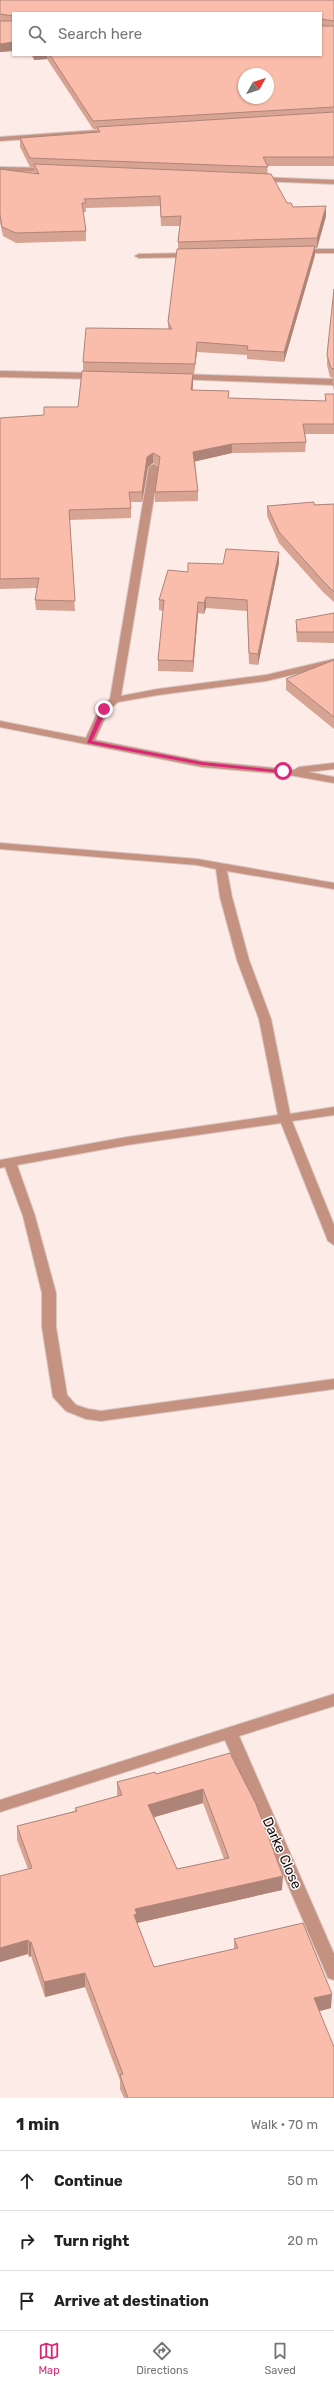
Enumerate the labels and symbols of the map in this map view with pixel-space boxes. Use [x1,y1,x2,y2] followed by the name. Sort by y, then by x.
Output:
[238,68,274,104] north arrow
[95,700,113,718] route end
[274,762,292,780] route start
[259,1815,305,1892] street label: Darke Close

